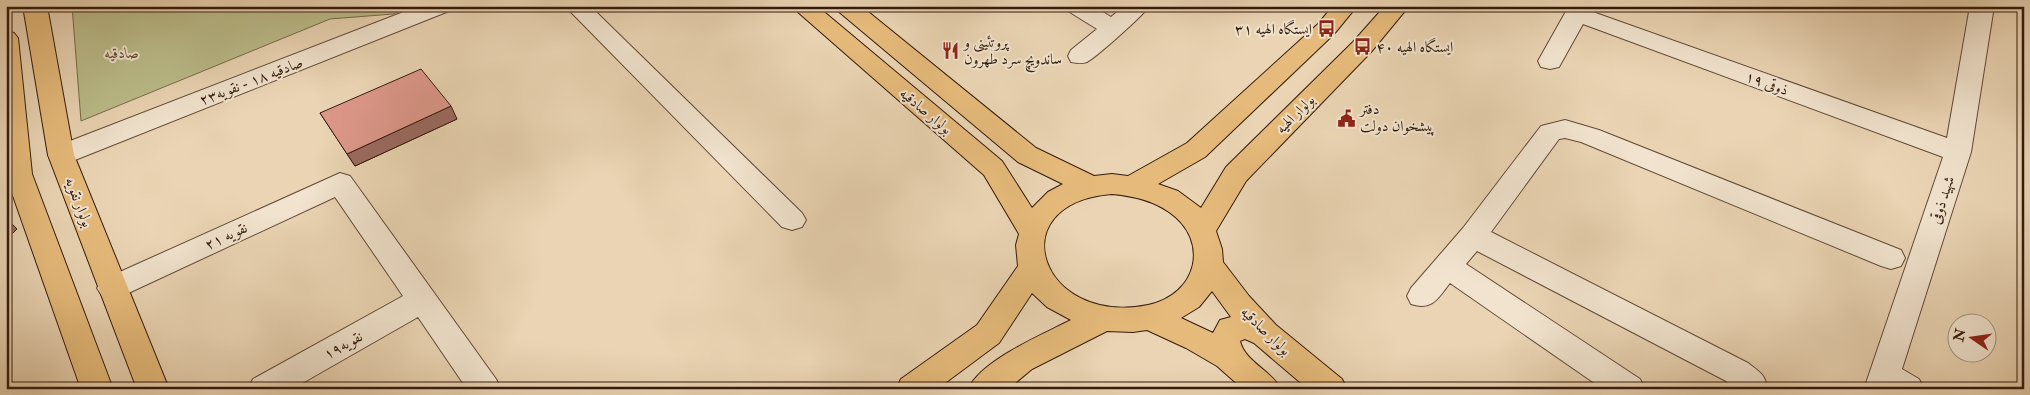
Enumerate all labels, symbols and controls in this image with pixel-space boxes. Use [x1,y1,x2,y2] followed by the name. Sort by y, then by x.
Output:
[1235,19,1312,39] place label: ایستگاه الهیه ۳۱
[1316,19,1336,39] bus stop icon: ایستگاه الهیه ۳۱
[962,33,1062,73] place label: پروتئینی و ساندویچ سرد طهرون
[1352,37,1372,57] bus stop icon: ایستگاه الهیه ۴۰
[1376,37,1453,57] place label: ایستگاه الهیه ۴۰
[940,41,960,61] restaurant icon: پروتئینی و ساندویچ سرد طهرون
[105,44,139,63] park label: صادقیه
[197,53,306,110] street label: صادقیه ۱۸ - نقویه۲۳
[1743,67,1791,100] street label: ذوقی ۱۹
[896,84,956,139] street label: بولوار صادقیه
[1272,91,1319,138] street label: بولوار الهیه
[1358,100,1435,136] place label: دفتر پیشخوان دولت
[1336,108,1356,128] public building icon: دفتر پیشخوان دولت
[60,174,97,230] street label: بولوار نقویه
[1926,174,1959,227] street label: شهید ذوقی
[202,218,251,255] street label: نقویه ۲۱
[1237,303,1295,360] street label: بولوار صادقیه
[1948,312,1998,362] north arrow
[320,327,366,364] street label: نقویه۱۹
[1950,327,1970,344] text: N

